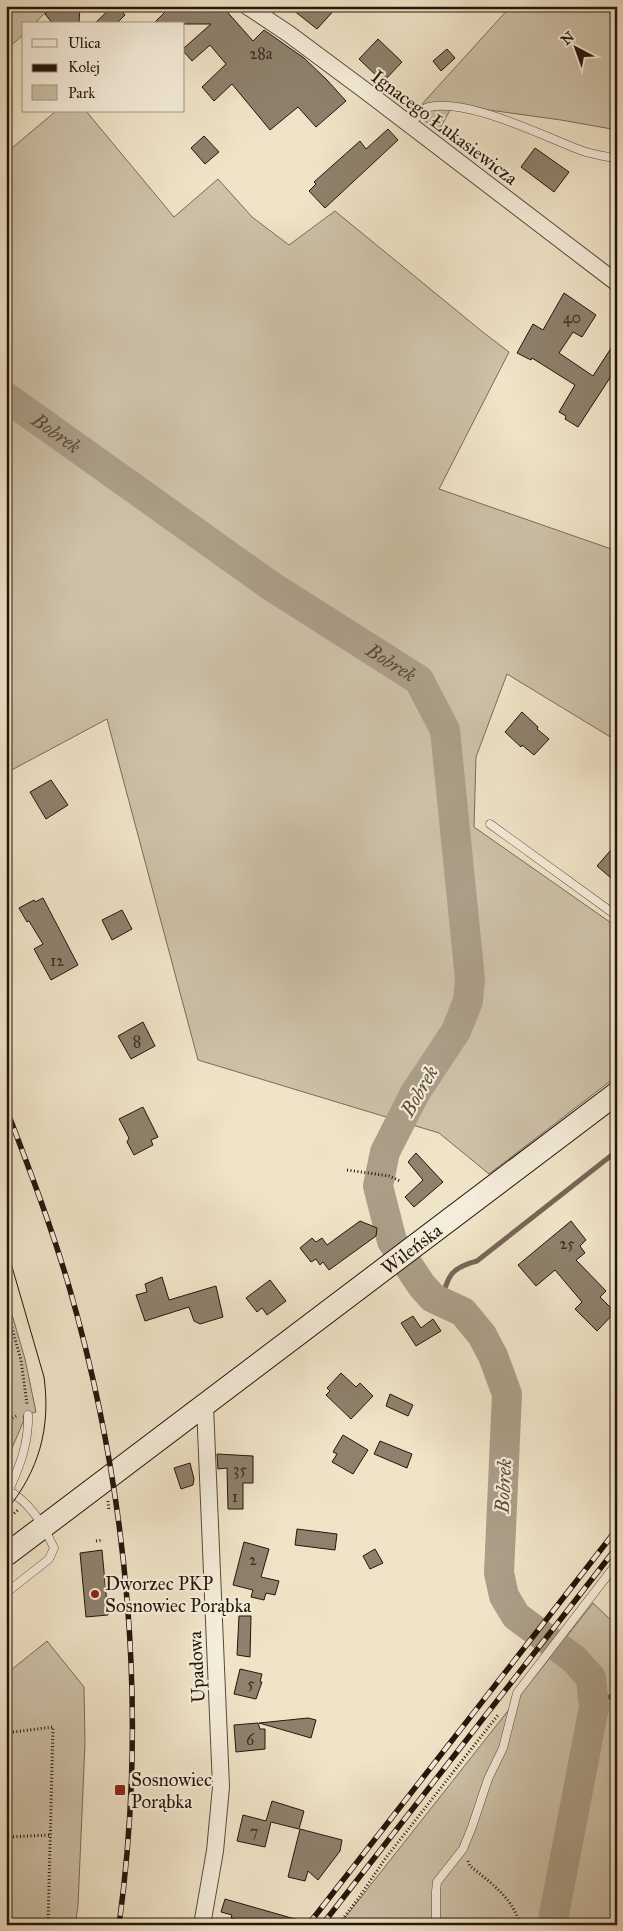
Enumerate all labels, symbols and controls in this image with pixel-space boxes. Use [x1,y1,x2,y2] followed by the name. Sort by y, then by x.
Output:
[22,22,185,112] legend
[550,22,600,72] north arrow
[558,28,578,49] text: N
[68,34,101,52] text: Ulica
[249,44,273,63] house number: 28a
[68,58,100,76] text: Kolej
[366,65,523,191] street label: Ignacego Łukasiewicza
[68,84,95,102] text: Park
[563,308,581,327] house number: 40
[27,407,86,459] water label: Bobrek
[361,637,421,687] water label: Bobrek
[50,951,64,970] house number: 12
[133,1032,141,1051] house number: 8
[395,1061,443,1121] water label: Bobrek
[377,1218,447,1279] street label: Wileńska
[559,1234,575,1253] house number: 25
[490,1458,516,1515] water label: Bobrek
[233,1460,247,1479] house number: 35
[232,1487,238,1506] house number: 1
[249,1550,257,1569] house number: 2
[105,1572,252,1617] place label: Dworzec PKP Sosnowiec Porąbka
[89,1588,101,1600] marker: Dworzec PKP Sosnowiec Porąbka
[183,1630,210,1703] street label: Upadowa
[247,1674,255,1693] house number: 5
[246,1730,255,1749] house number: 6
[131,1768,212,1813] place label: Sosnowiec Porąbka
[113,1783,127,1797] marker: Sosnowiec Porąbka
[250,1822,258,1841] house number: 7

